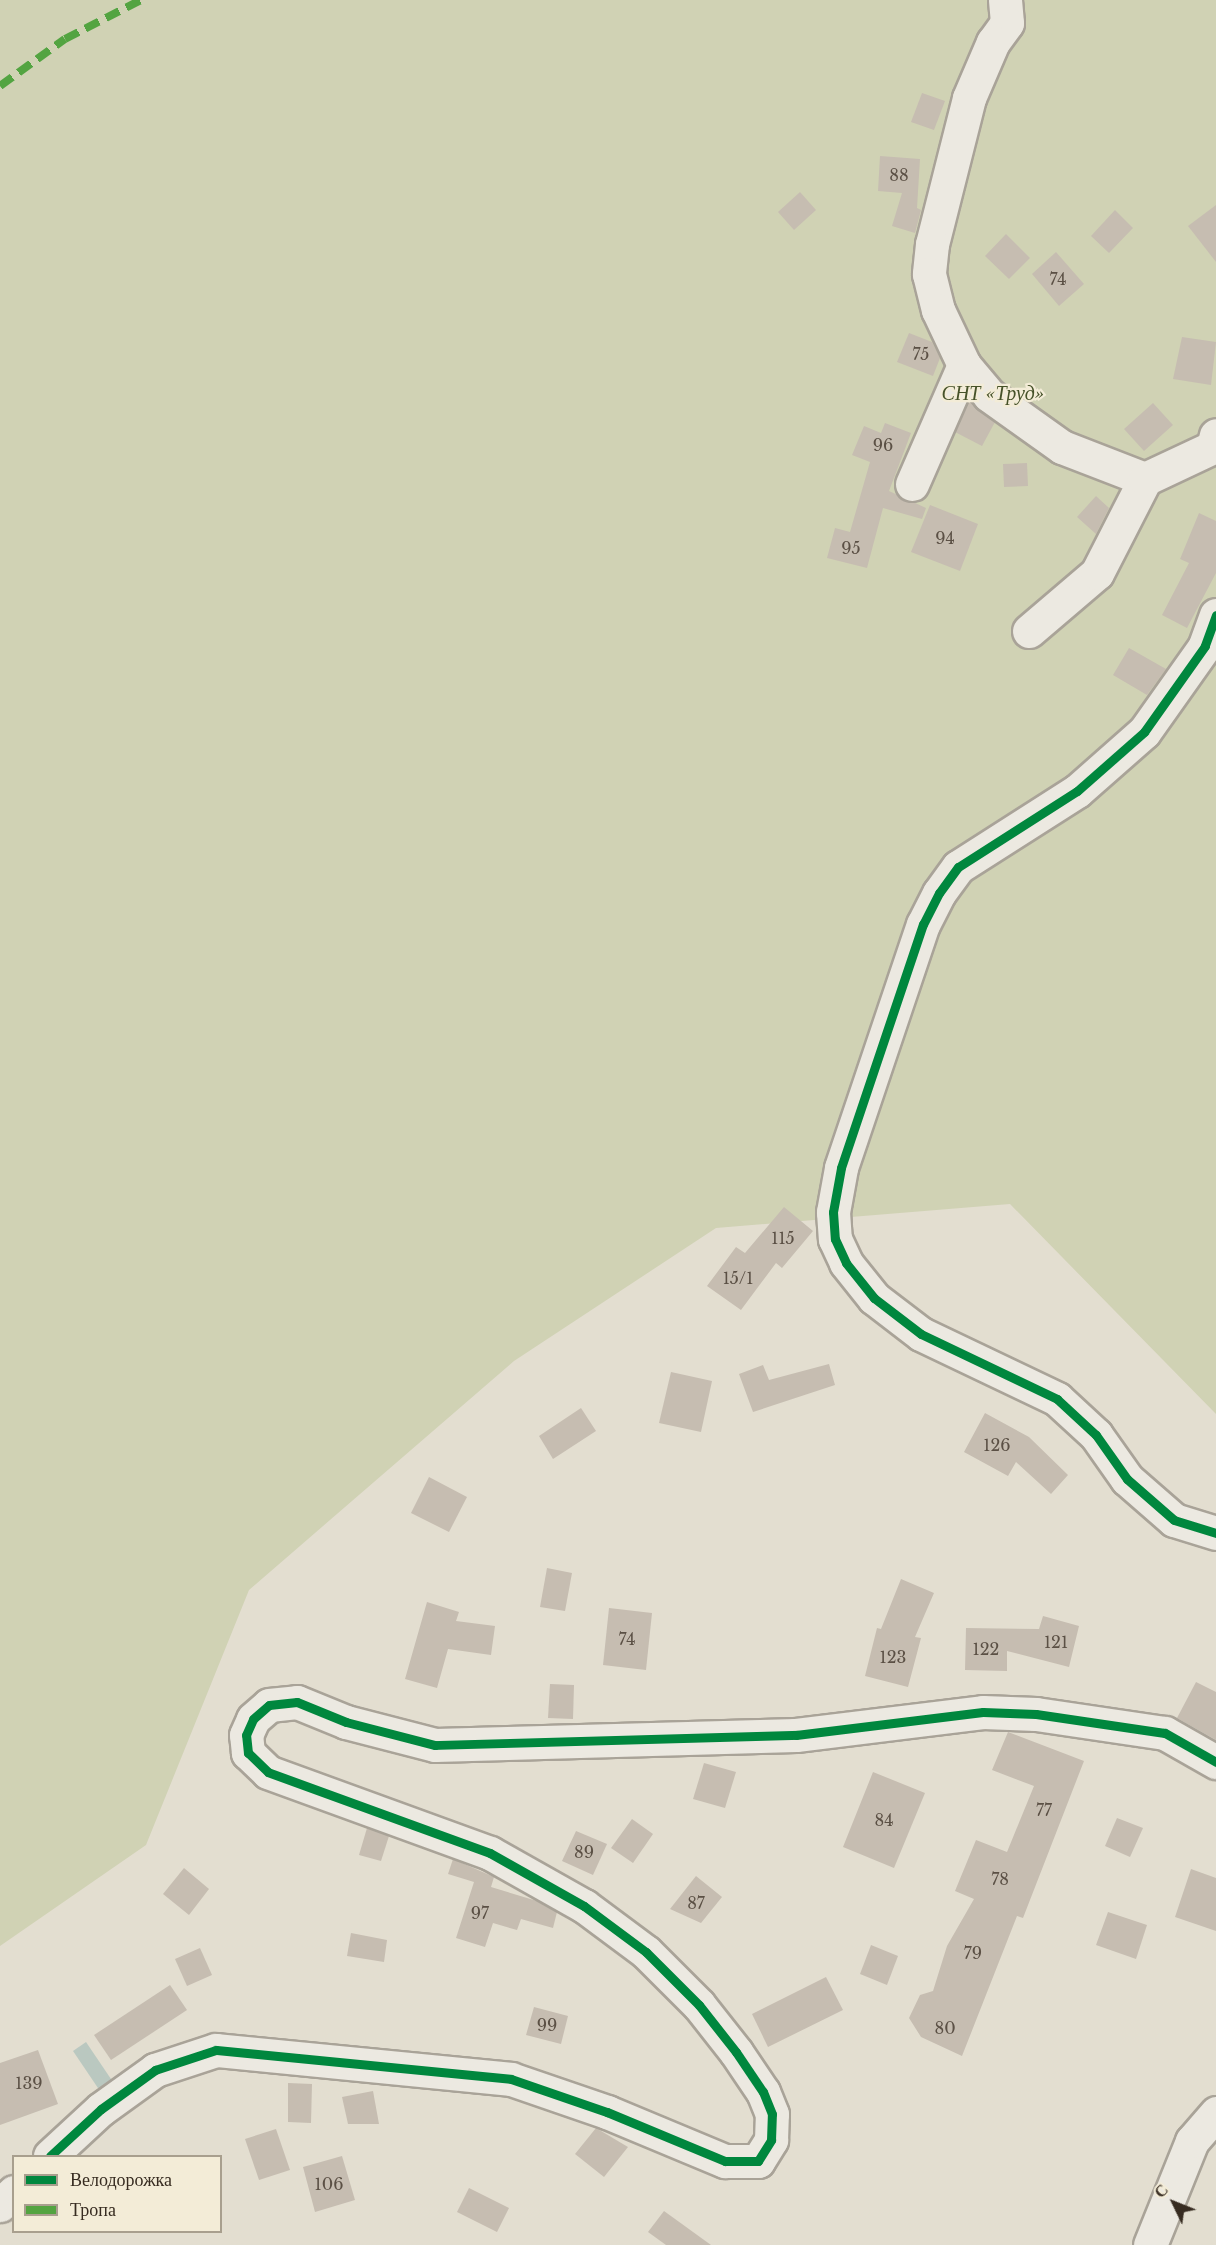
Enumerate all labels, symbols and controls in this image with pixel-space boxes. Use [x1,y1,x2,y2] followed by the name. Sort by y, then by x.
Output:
[889,165,909,185] house number: 88
[1049,269,1067,289] house number: 74
[913,344,929,364] house number: 75
[942,381,1044,405] park label: СНТ «Труд»
[873,435,893,455] house number: 96
[935,528,955,548] house number: 94
[841,538,861,558] house number: 95
[771,1228,795,1248] house number: 115
[723,1268,753,1288] house number: 15/1
[983,1435,1011,1455] house number: 126
[618,1629,636,1649] house number: 74
[1044,1632,1068,1652] house number: 121
[973,1639,999,1659] house number: 122
[880,1647,906,1667] house number: 123
[1036,1800,1052,1820] house number: 77
[874,1810,894,1830] house number: 84
[574,1842,594,1862] house number: 89
[991,1869,1009,1889] house number: 78
[687,1893,705,1913] house number: 87
[471,1903,489,1923] house number: 97
[964,1943,982,1963] house number: 79
[537,2015,557,2035] house number: 99
[934,2018,956,2038] house number: 80
[15,2073,43,2093] house number: 139
[12,2155,222,2233] legend
[70,2169,172,2191] text: Велодорожка
[1144,2173,1204,2233] north arrow
[315,2174,343,2194] house number: 106
[1150,2180,1172,2202] text: С
[70,2199,116,2221] text: Тропа

